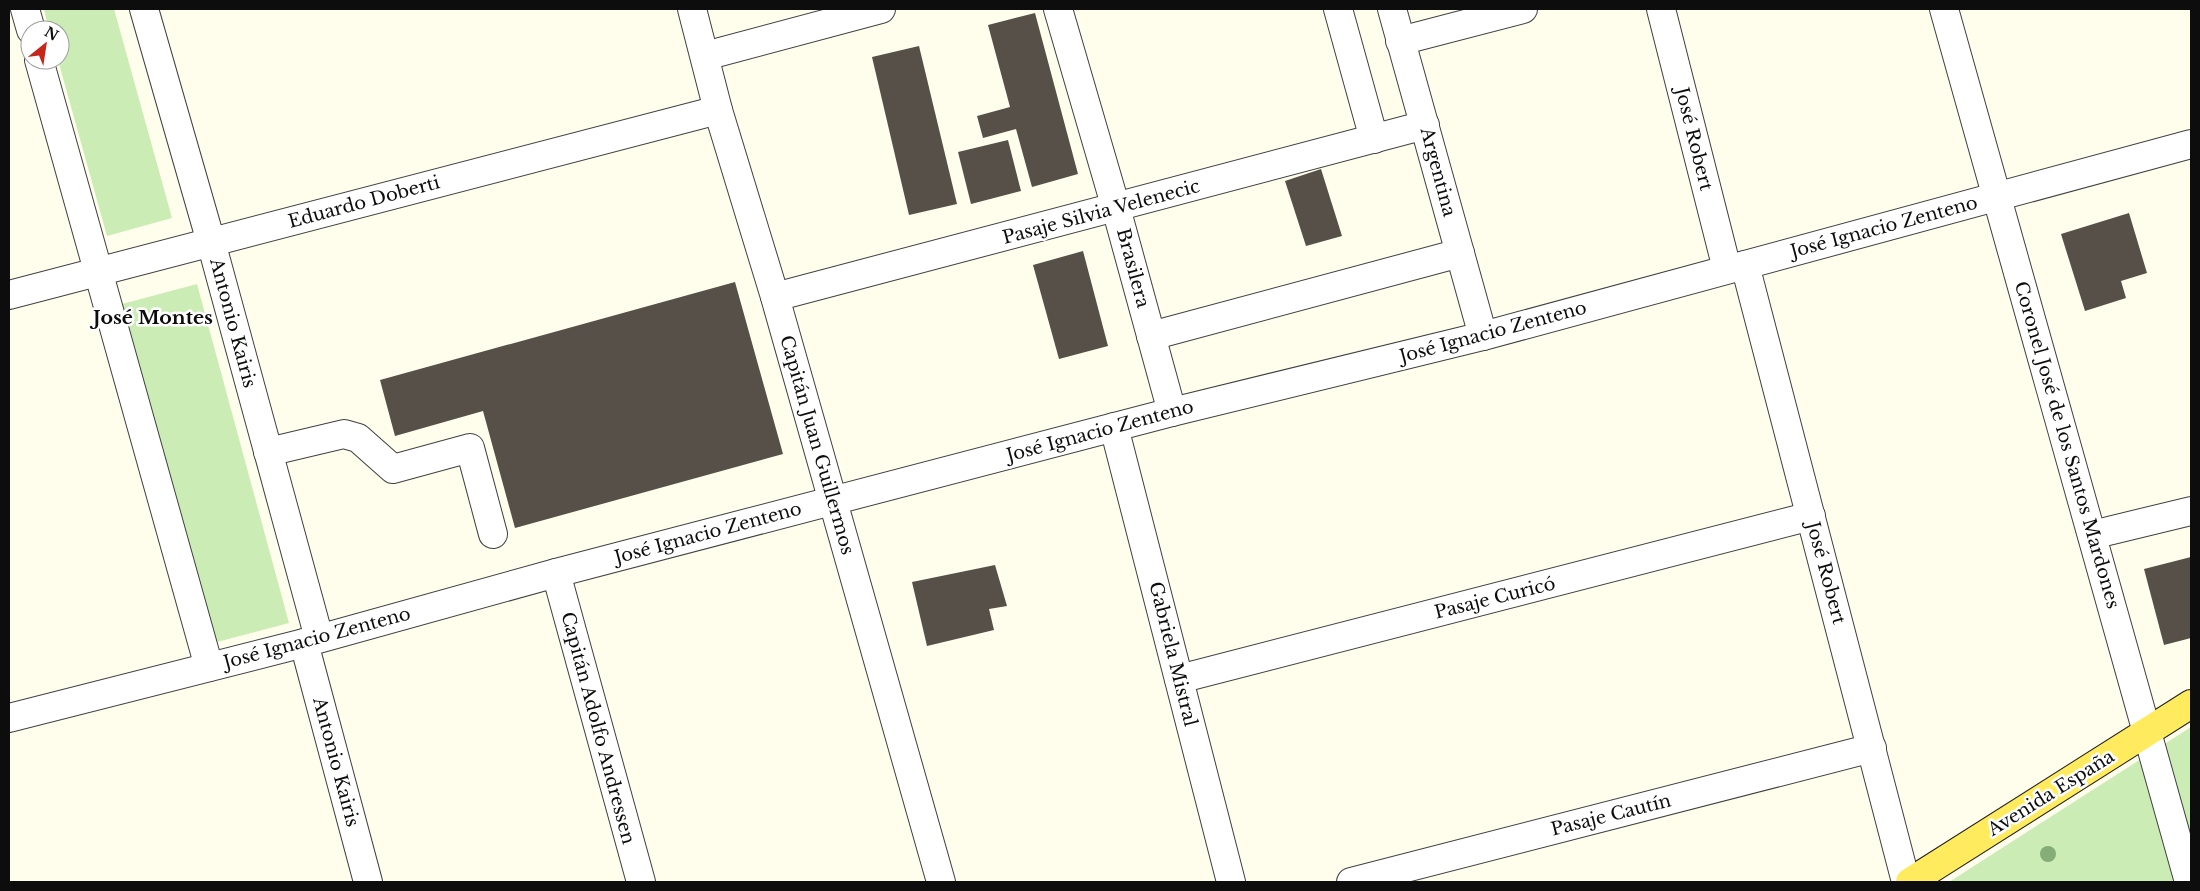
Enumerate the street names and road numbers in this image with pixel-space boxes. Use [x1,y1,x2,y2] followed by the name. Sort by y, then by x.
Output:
[1670,83,1717,193] street label: José Robert
[1415,124,1460,219] street label: Argentina
[286,171,442,233] street label: Eduardo Doberti
[1000,175,1202,249] street label: Pasaje Silvia Velenecic
[1786,191,1980,263] street label: José Ignacio Zenteno
[1112,226,1154,310] street label: Brasilera
[205,255,261,390] street label: Antonio Kairis
[2010,279,2124,611] street label: Coronel José de los Santos Mardones
[1395,296,1589,368] street label: José Ignacio Zenteno
[775,333,859,557] street label: Capitán Juan Guillermos
[1002,395,1196,467] street label: José Ignacio Zenteno
[610,497,804,569] street label: José Ignacio Zenteno
[1801,517,1850,627] street label: José Robert
[1432,572,1558,624] street label: Pasaje Curicó
[1144,579,1202,729] street label: Gabriela Mistral
[219,602,413,674] street label: José Ignacio Zenteno
[556,610,640,846] street label: Capitán Adolfo Andressen
[308,694,364,829] street label: Antonio Kairis
[1983,745,2118,841] street label: Avenida España
[1549,789,1673,841] street label: Pasaje Cautín

